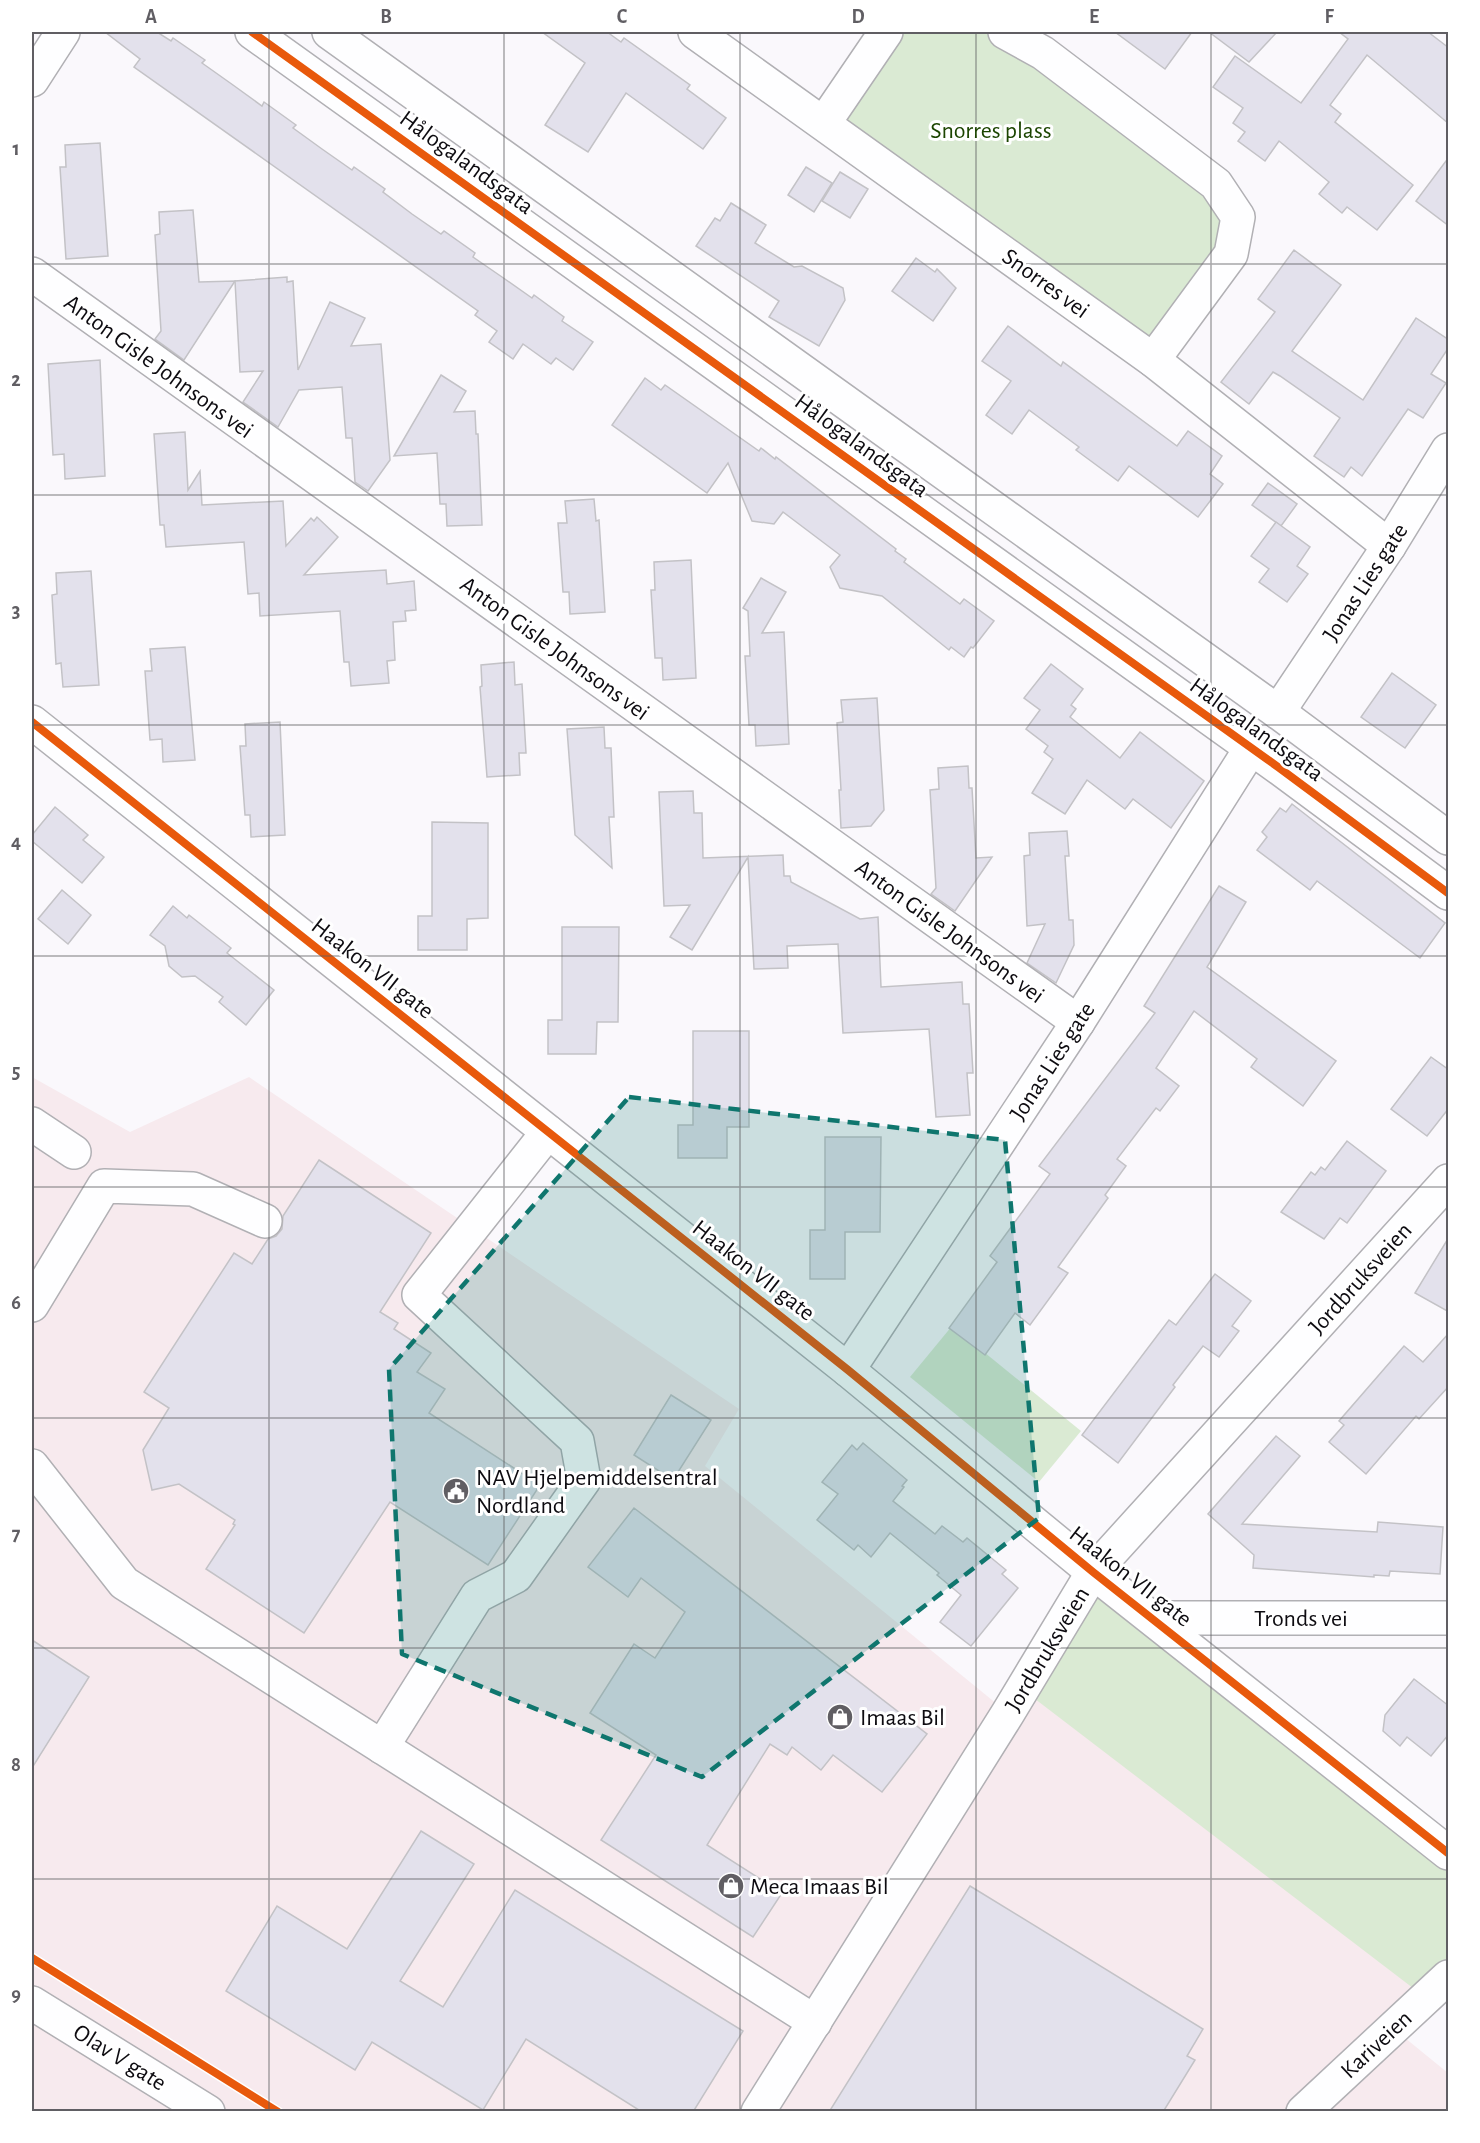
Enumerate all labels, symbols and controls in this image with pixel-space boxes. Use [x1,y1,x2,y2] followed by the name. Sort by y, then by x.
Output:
[145,7,157,27] text: A
[380,7,392,27] text: B
[617,7,628,27] text: C
[851,7,865,27] text: D
[1089,7,1099,27] text: E
[1324,7,1334,27] text: F
[395,106,538,219] street label: Hålogalandsgata
[930,119,1052,143] park label: Snorres plass
[12,139,20,159] text: 1
[997,244,1093,323] street label: Snorres vei
[60,290,257,443] street label: Anton Gisle Johnsons vei
[11,370,21,390] text: 2
[790,389,933,502] street label: Hålogalandsgata
[1319,519,1413,646] street label: Jonas Lies gate
[456,572,653,725] street label: Anton Gisle Johnsons vei
[12,601,20,621] text: 3
[1185,673,1328,786] street label: Hålogalandsgata
[11,832,21,852] text: 4
[851,855,1048,1008] street label: Anton Gisle Johnsons vei
[307,914,438,1024] street label: Haakon VII gate
[1006,998,1100,1125] street label: Jonas Lies gate
[12,1062,20,1082] text: 5
[688,1216,819,1326] street label: Haakon VII gate
[1305,1218,1417,1339] street label: Jordbruksveien
[11,1293,21,1313] text: 6
[476,1466,718,1518] place label: NAV Hjelpemiddelsentral Nordland
[441,1476,471,1506] public building icon: NAV Hjelpemiddelsentral Nordland
[1065,1522,1196,1632] street label: Haakon VII gate
[12,1524,21,1544] text: 7
[1001,1583,1094,1716] street label: Jordbruksveien
[1254,1607,1348,1631] street label: Tronds vei
[825,1702,855,1732] shop icon: Imaas Bil
[860,1706,945,1730] place label: Imaas Bil
[11,1755,21,1775] text: 8
[716,1871,746,1901] shop icon: Meca Imaas Bil
[750,1875,889,1899] place label: Meca Imaas Bil
[11,1985,21,2005] text: 9
[1337,2006,1417,2083] street label: Kariveien
[69,2020,170,2096] street label: Olav V gate

